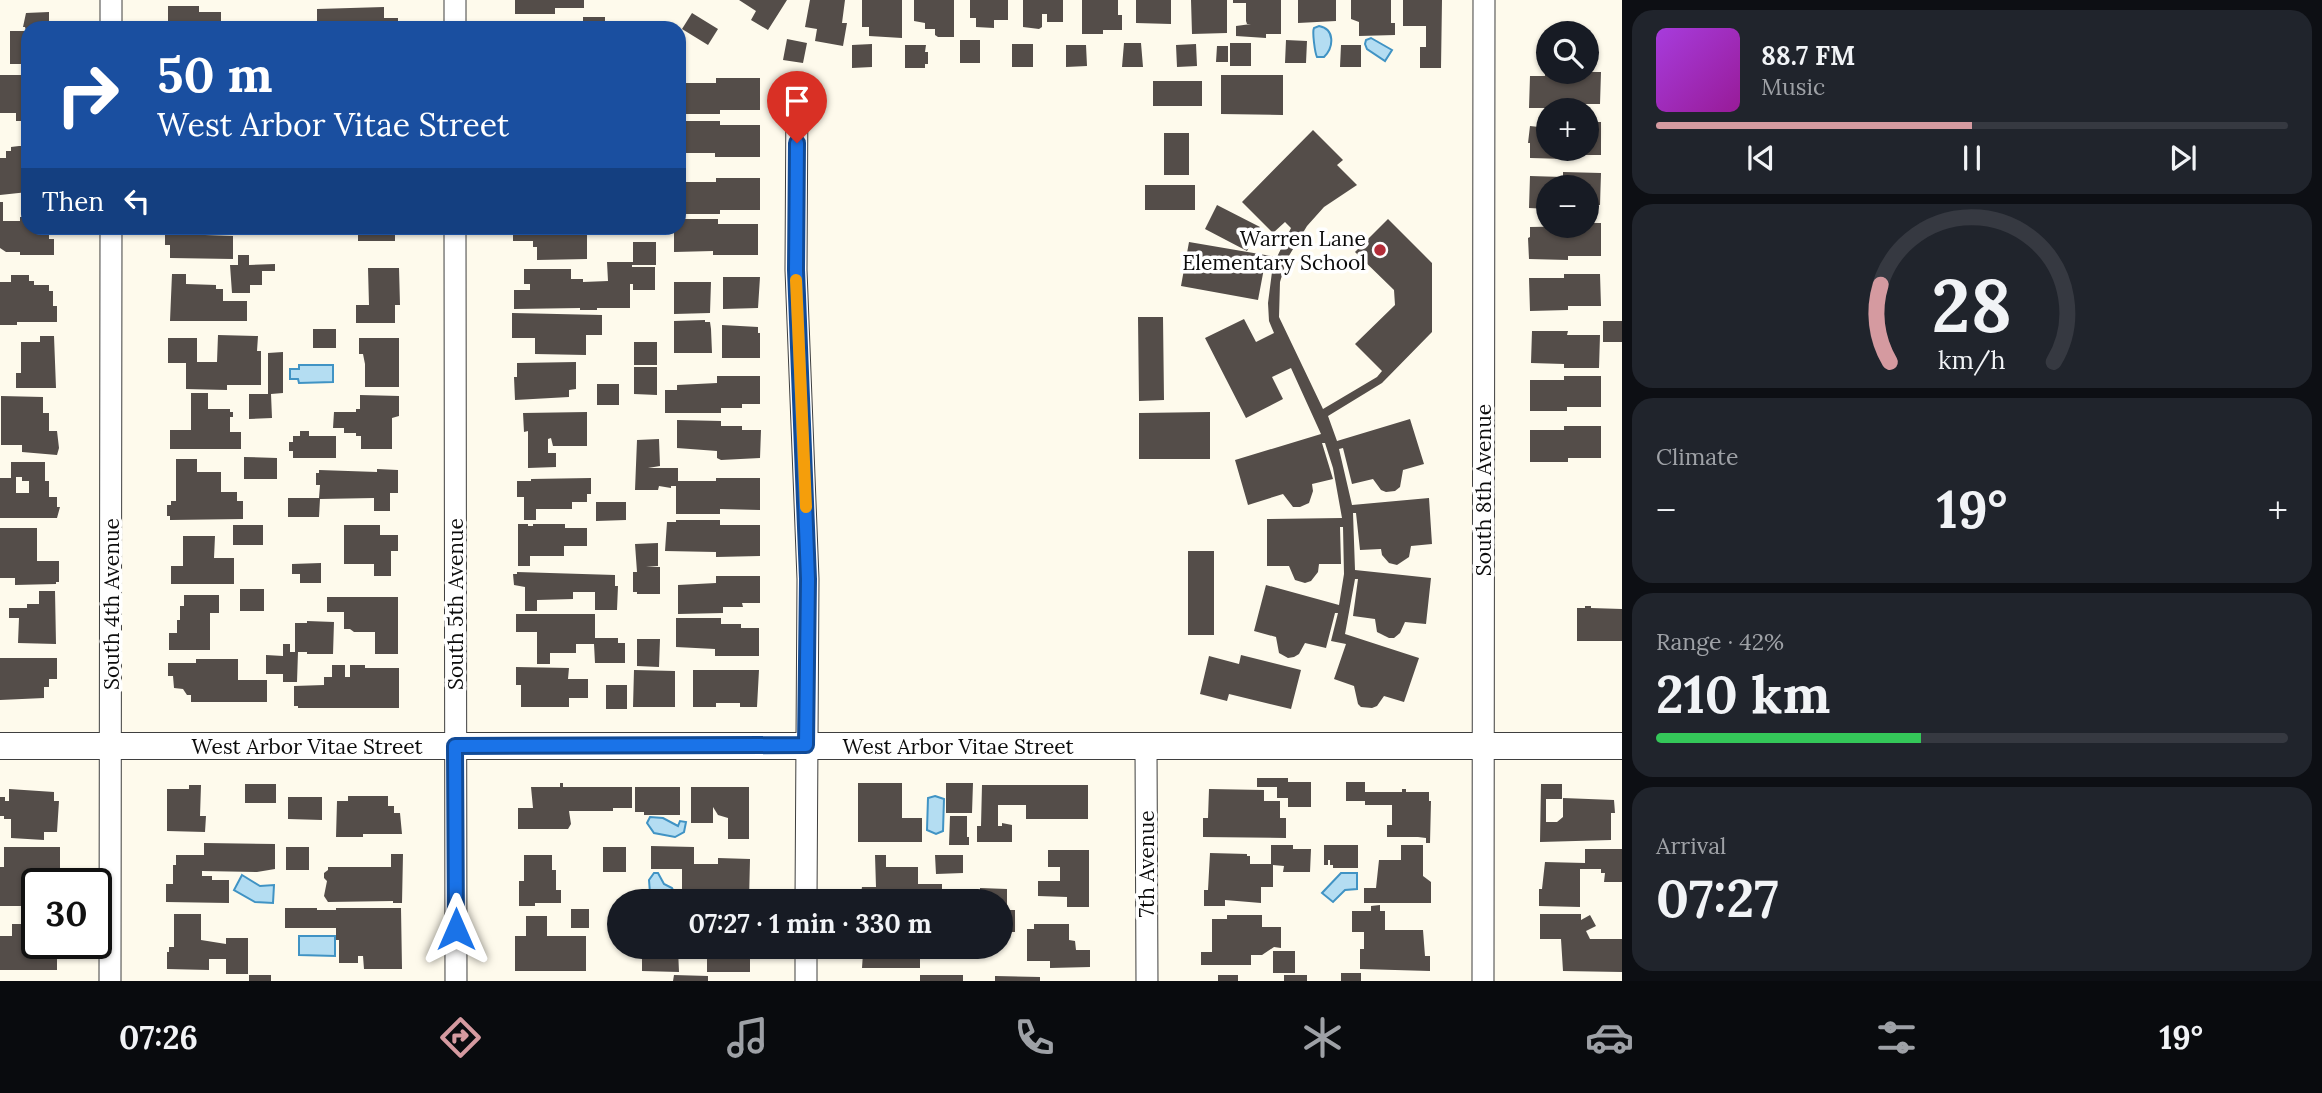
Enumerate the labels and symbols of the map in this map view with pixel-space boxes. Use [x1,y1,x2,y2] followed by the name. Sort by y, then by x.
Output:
[767,71,827,143] pin
[1182,225,1366,276] place label: Warren Lane Elementary School
[1372,242,1388,258] marker: Warren Lane Elementary School
[1470,404,1497,576] street label: South 8th Avenue
[98,518,125,690] street label: South 4th Avenue
[442,518,469,690] street label: South 5th Avenue
[191,733,423,760] street label: West Arbor Vitae Street
[842,733,1074,760] street label: West Arbor Vitae Street
[1133,810,1160,918] street label: 7th Avenue
[21,868,112,959] speed limit sign: 30
[419,892,493,966] position arrow

